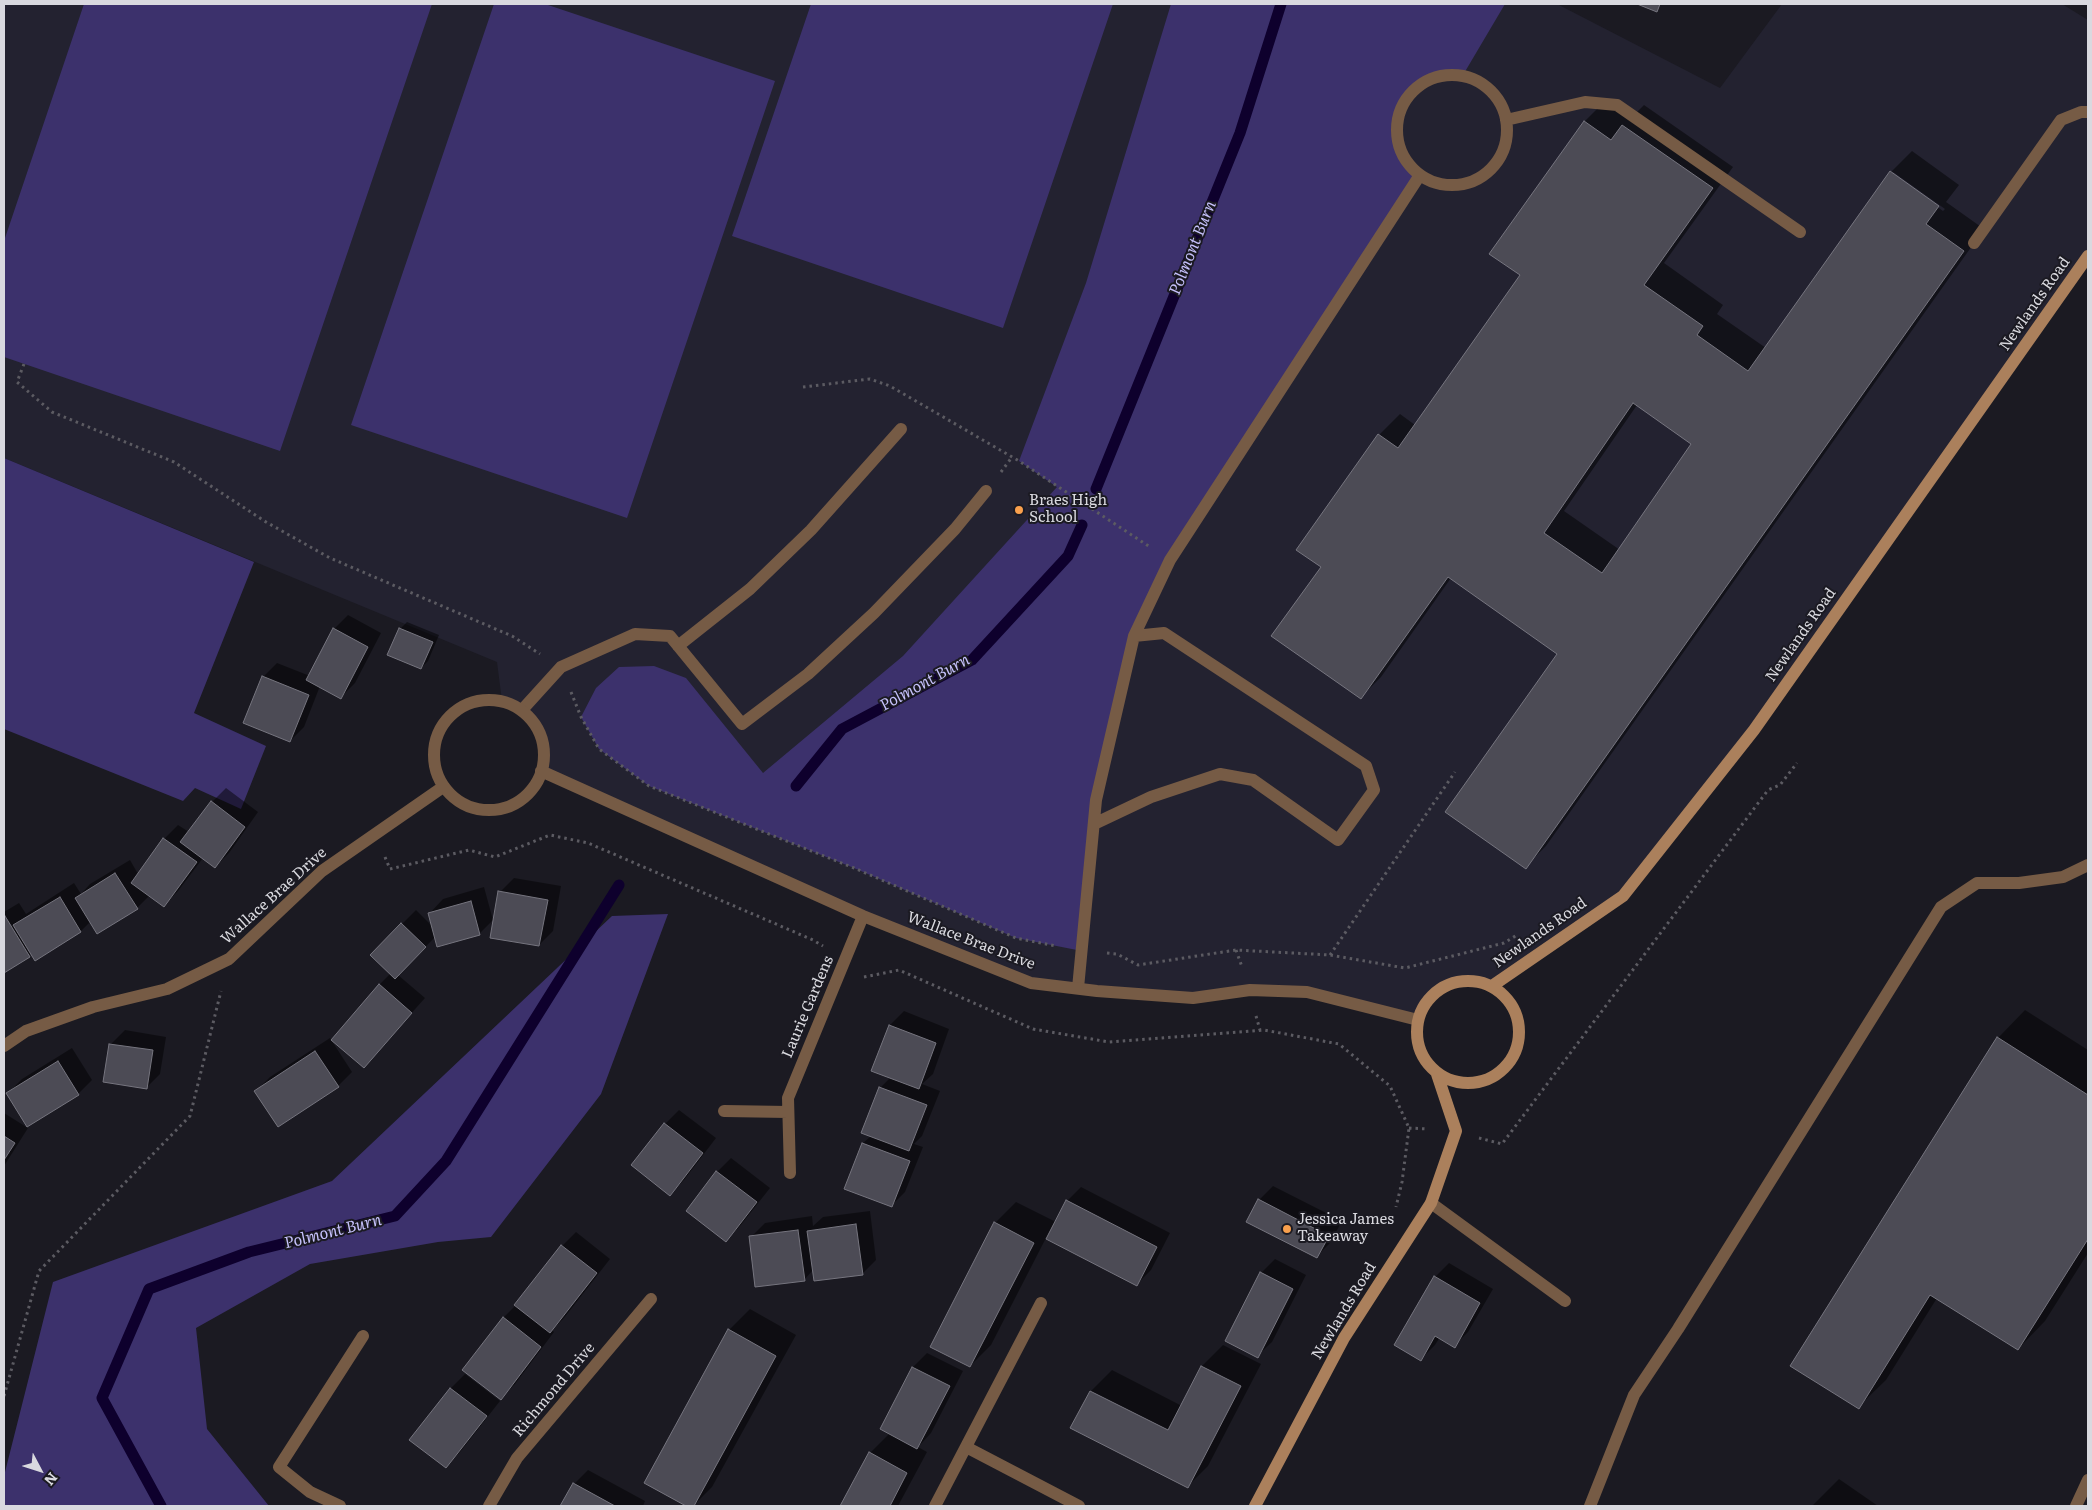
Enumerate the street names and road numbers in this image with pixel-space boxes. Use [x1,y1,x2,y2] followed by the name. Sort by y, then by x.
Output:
[1996,254,2074,354] street label: Newlands Road
[1762,585,1840,685] street label: Newlands Road
[218,844,330,948] street label: Wallace Brae Drive
[1490,894,1590,972] street label: Newlands Road
[904,908,1038,974] street label: Wallace Brae Drive
[778,953,838,1061] street label: Laurie Gardens
[1308,1259,1380,1363] street label: Newlands Road
[509,1339,599,1441] street label: Richmond Drive

